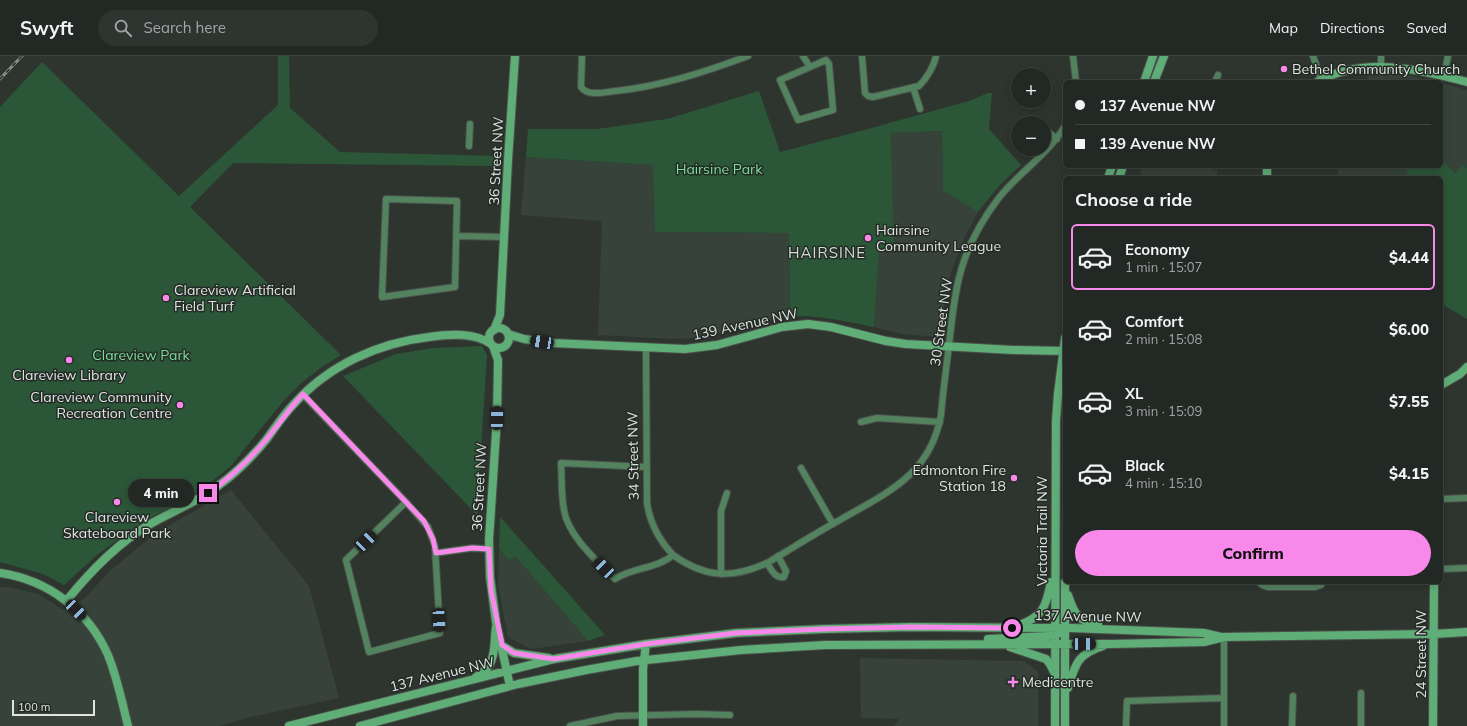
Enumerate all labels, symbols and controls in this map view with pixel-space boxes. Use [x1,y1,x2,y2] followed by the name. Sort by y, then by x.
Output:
[98,10,378,46] search box
[20,16,74,40] text: Swyft
[112,17,134,39] icon: search
[144,18,226,37] text: Search here
[1269,19,1298,37] text: Map
[1320,19,1385,37] text: Directions
[1407,19,1447,37] text: Saved
[1292,60,1460,78] place label: Bethel Community Church
[1279,64,1289,74] marker: Bethel Community Church
[1011,68,1051,156] map controls
[1011,68,1051,108] button: +
[1099,96,1216,115] text: 137 Avenue NW
[485,116,507,206] street label: 36 Street NW
[1011,116,1051,156] button: −
[1099,134,1216,153] text: 139 Avenue NW
[676,160,763,178] park label: Hairsine Park
[1075,188,1192,211] text: Choose a ride
[876,221,1001,255] place label: Hairsine Community League
[863,233,873,243] marker: Hairsine Community League
[1077,239,1113,275] icon: car
[1125,240,1190,259] text: Economy
[788,243,866,262] district label: HAIRSINE
[1389,248,1429,267] text: $4.44
[1125,259,1202,275] text: 1 min · 15:07
[926,276,956,367] street label: 30 Street NW
[174,281,296,315] place label: Clareview Artificial Field Turf
[161,293,171,303] marker: Clareview Artificial Field Turf
[691,304,800,344] street label: 139 Avenue NW
[1077,311,1113,347] icon: car
[1125,312,1183,331] text: Comfort
[1389,320,1429,339] text: $6.00
[1125,331,1202,347] text: 2 min · 15:08
[529,334,555,350] car
[92,346,190,364] park label: Clareview Park
[64,355,74,365] marker: Clareview Library
[12,366,126,384] place label: Clareview Library
[1077,383,1113,419] icon: car
[1125,384,1143,403] text: XL
[30,388,173,422] place label: Clareview Community Recreation Centre
[1389,392,1429,411] text: $7.55
[175,400,185,410] marker: Clareview Community Recreation Centre
[1125,403,1202,419] text: 3 min · 15:09
[491,406,503,430] car
[623,411,643,501] street label: 34 Street NW
[468,442,490,532] street label: 36 Street NW
[1077,455,1113,491] icon: car
[1125,456,1164,475] text: Black
[912,461,1006,495] place label: Edmonton Fire Station 18
[1389,464,1429,483] text: $4.15
[1009,473,1019,483] marker: Edmonton Fire Station 18
[1033,475,1051,586] street label: Victoria Trail NW
[1125,475,1202,491] text: 4 min · 15:10
[128,479,194,507] callout: 4 min
[199,484,217,502] route end
[144,485,178,501] text: 4 min
[112,497,122,507] marker: Clareview Skateboard Park
[63,508,172,542] place label: Clareview Skateboard Park
[353,528,379,554] car
[1075,530,1431,576] button: Confirm
[591,555,617,581] car
[63,597,89,623] car
[1034,606,1142,626] street label: 137 Avenue NW
[432,608,446,632] car
[1412,609,1430,698] street label: 24 Street NW
[1003,619,1021,637] route start
[1072,638,1096,650] car
[388,652,497,696] street label: 137 Avenue NW
[1022,673,1093,691] place label: Medicentre
[1007,676,1019,688] marker: Medicentre
[12,698,95,717] scale bar
[18,700,50,714] text: 100 m

